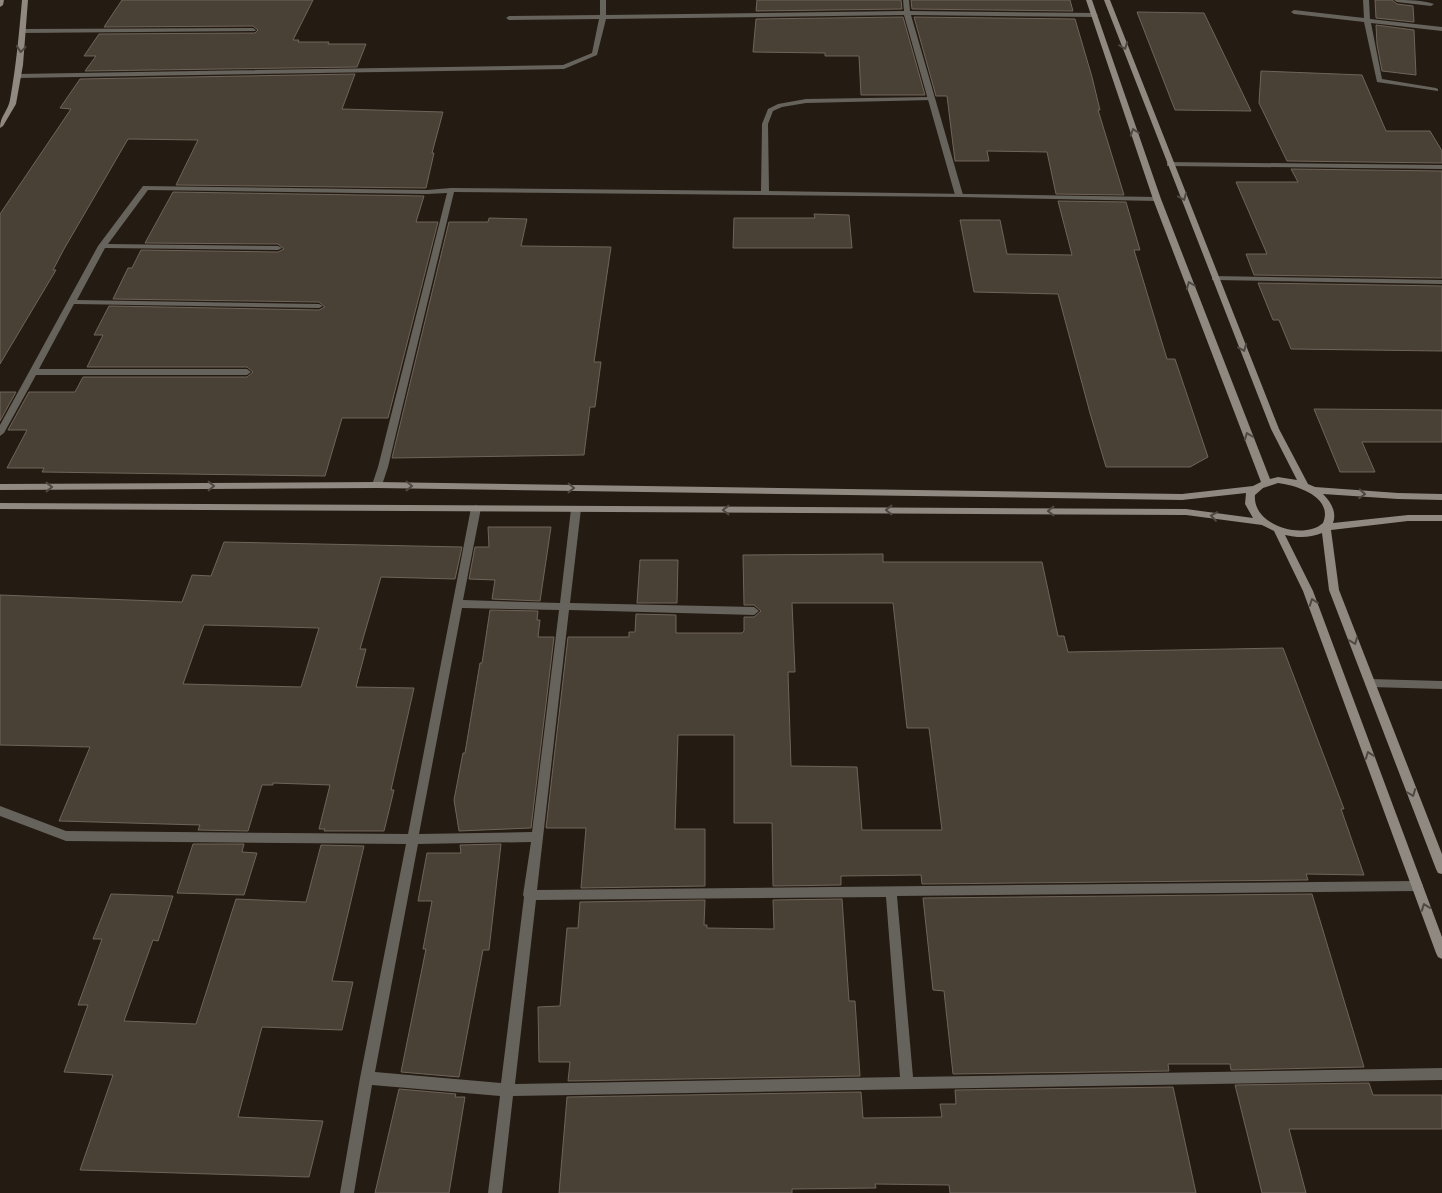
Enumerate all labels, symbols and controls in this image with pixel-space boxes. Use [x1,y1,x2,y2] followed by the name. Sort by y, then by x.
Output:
[1119,41,1129,49] one-way arrow
[16,45,27,53] one-way arrow
[1130,128,1140,137] one-way arrow
[1177,192,1187,201] one-way arrow
[1186,281,1196,290] one-way arrow
[1237,343,1247,352] one-way arrow
[1244,433,1254,441] one-way arrow
[405,480,413,491] one-way arrow
[208,481,215,491] one-way arrow
[45,482,53,492] one-way arrow
[568,483,575,493] one-way arrow
[1358,488,1366,499] one-way arrow
[722,505,730,515] one-way arrow
[885,505,892,515] one-way arrow
[1047,506,1055,516] one-way arrow
[1209,511,1218,521] one-way arrow
[1309,598,1319,607] one-way arrow
[1348,636,1358,645] one-way arrow
[1365,751,1375,759] one-way arrow
[1406,788,1417,797] one-way arrow
[1421,903,1431,912] one-way arrow

